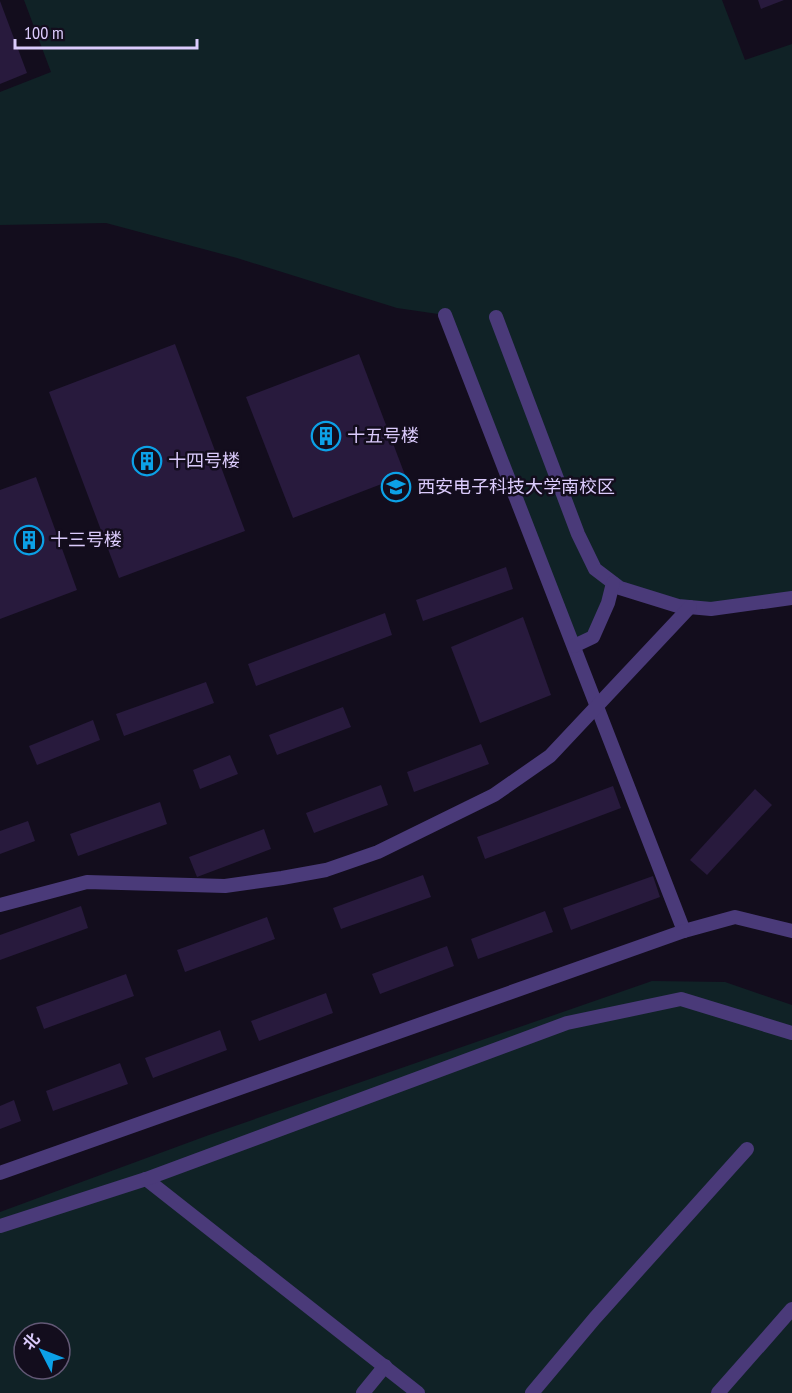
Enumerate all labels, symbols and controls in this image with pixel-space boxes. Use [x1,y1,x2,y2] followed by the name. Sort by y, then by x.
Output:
[15,12,196,50] scale bar
[24,21,64,44] text: 100 m
[310,420,342,452] building icon: 十五号楼
[347,424,419,447] place label: 十五号楼
[131,445,163,477] building icon: 十四号楼
[168,449,240,472] place label: 十四号楼
[380,471,412,503] school or university icon: 西安电子科技大学南校区
[417,475,615,498] place label: 西安电子科技大学南校区
[13,524,45,556] building icon: 十三号楼
[50,528,122,551] place label: 十三号楼
[12,1321,72,1381] north arrow
[18,1328,44,1354] text: 北

